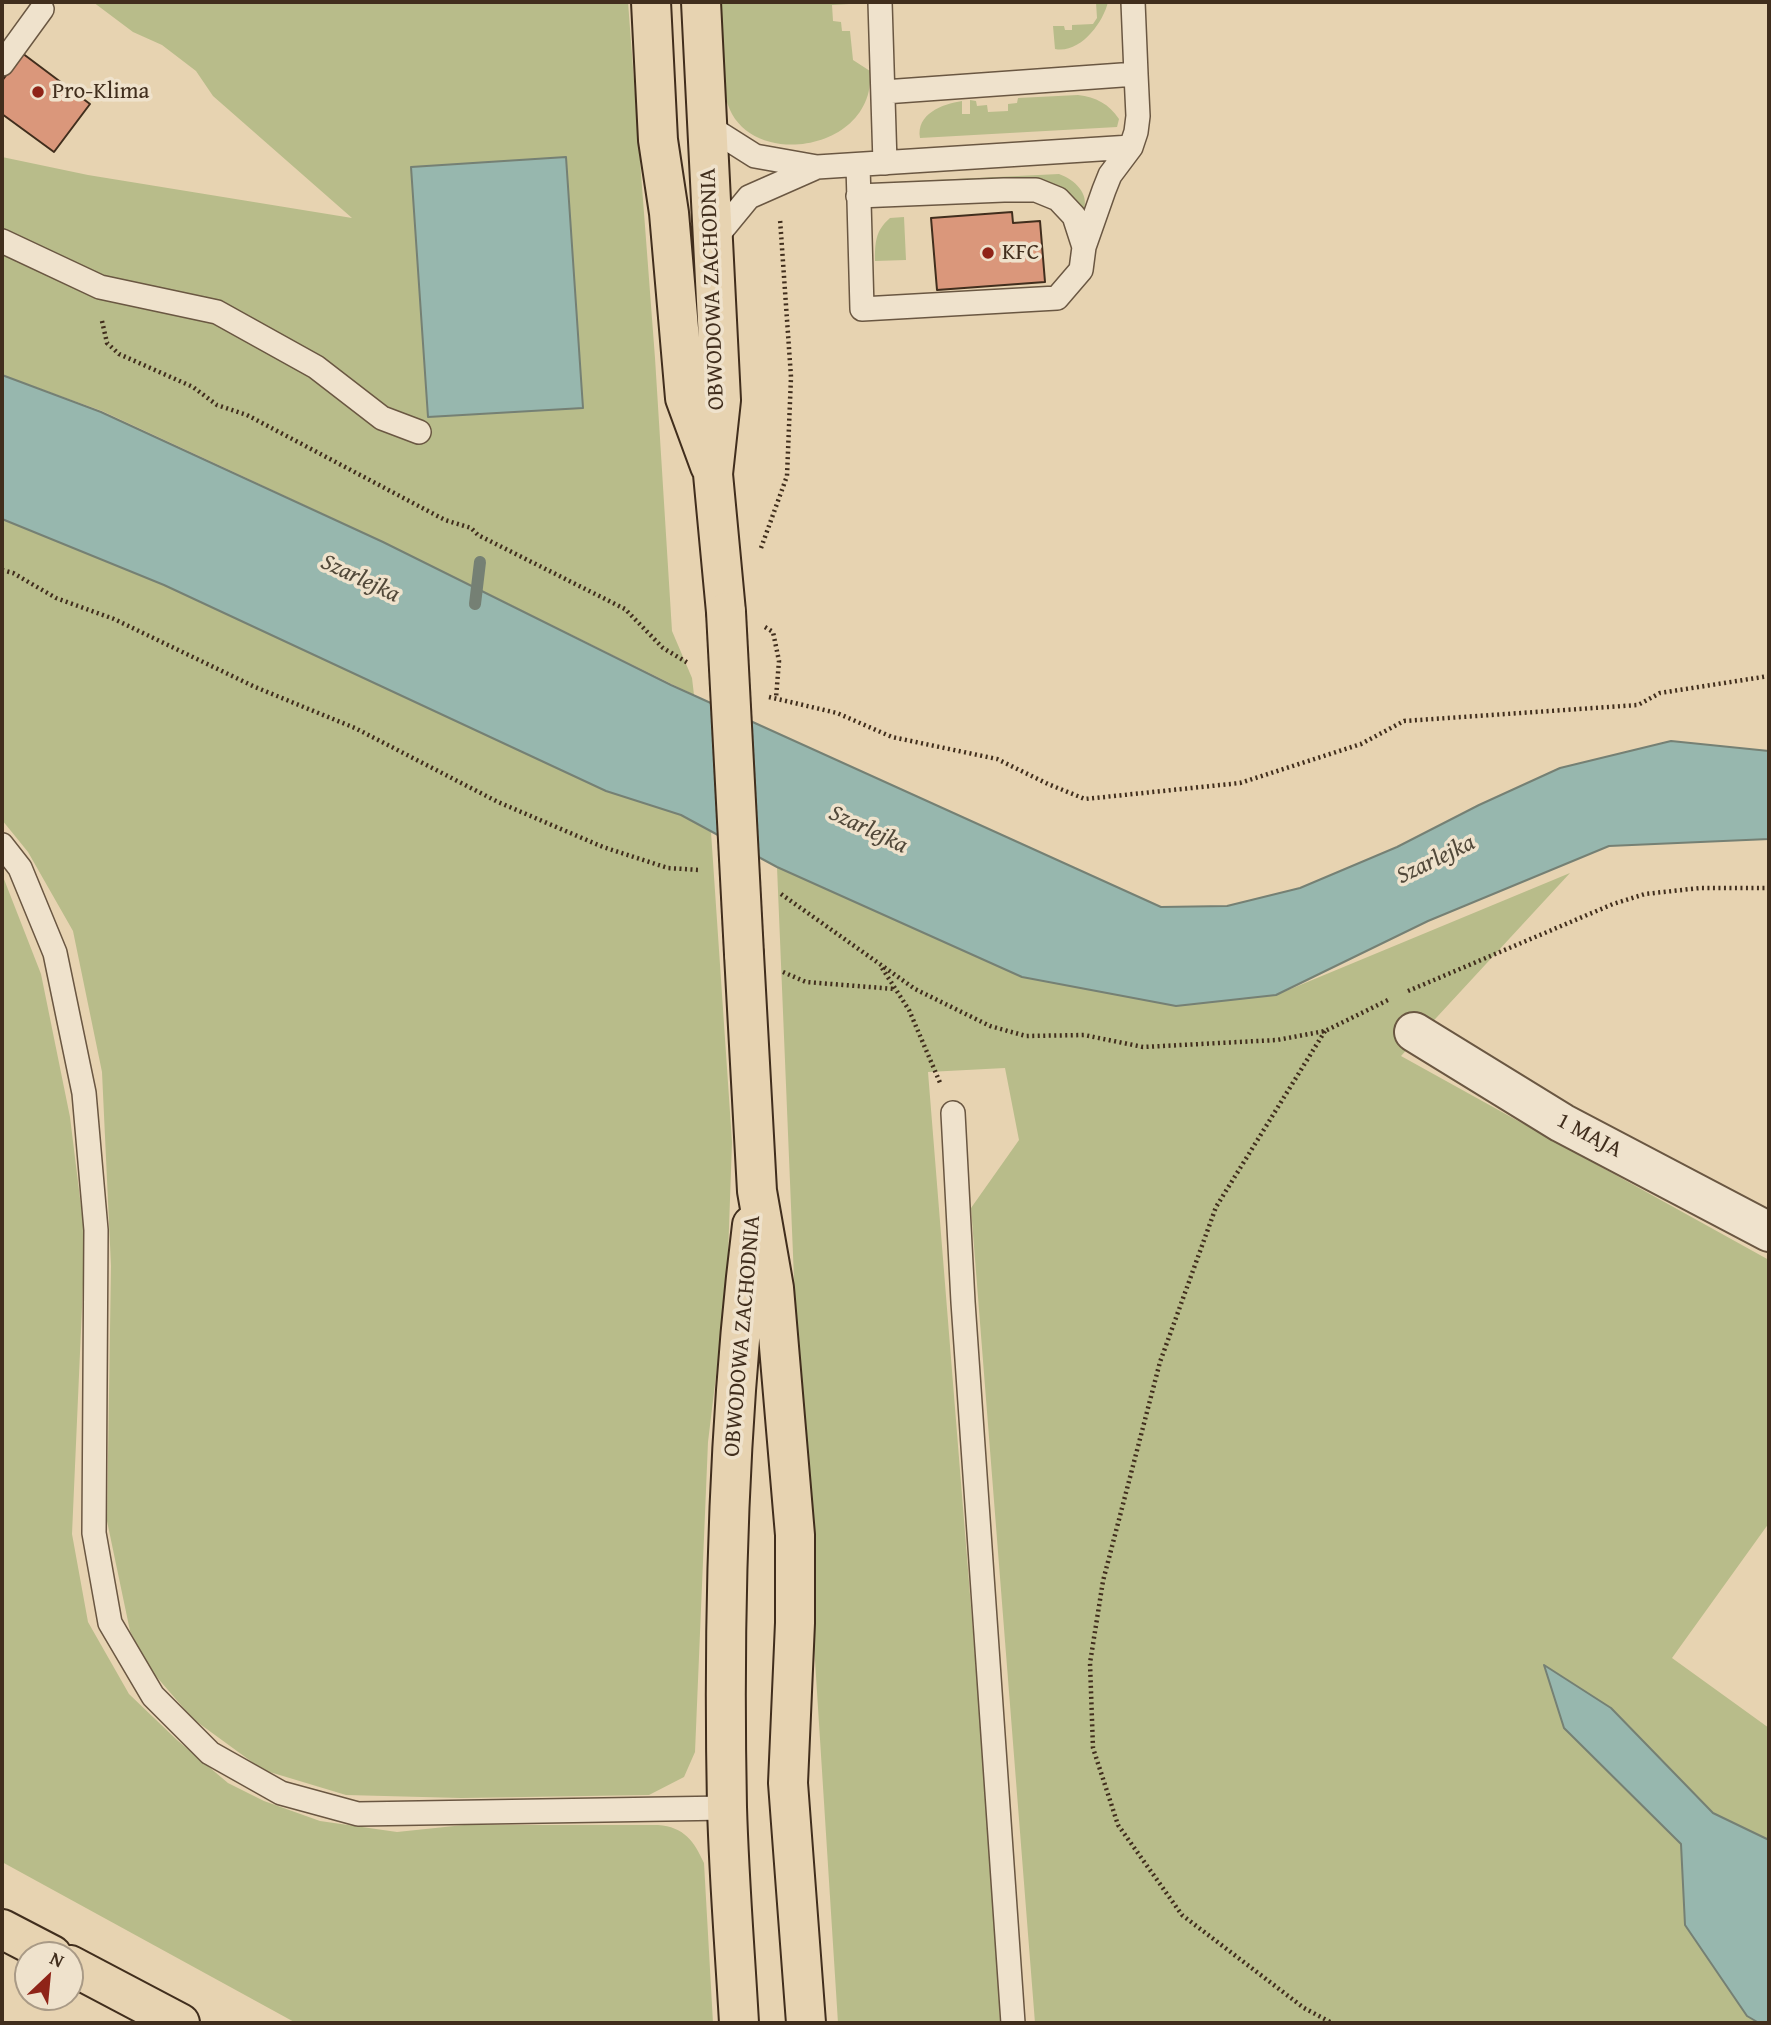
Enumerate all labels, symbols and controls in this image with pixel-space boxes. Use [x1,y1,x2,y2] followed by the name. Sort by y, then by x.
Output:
[52,78,149,106] place label: Pro-Klima
[30,84,46,100] marker: Pro-Klima
[695,167,731,411] street label: OBWODOWA ZACHODNIA
[1002,239,1039,267] place label: KFC
[980,245,996,261] marker: KFC
[316,548,404,610] water label: Szarlejka
[824,799,912,861] water label: Szarlejka
[1392,829,1480,891] water label: Szarlejka
[1552,1107,1626,1165] street label: 1 MAJA
[719,1214,767,1458] street label: OBWODOWA ZACHODNIA
[14,1941,84,2011] north arrow
[45,1944,69,1974] text: N

